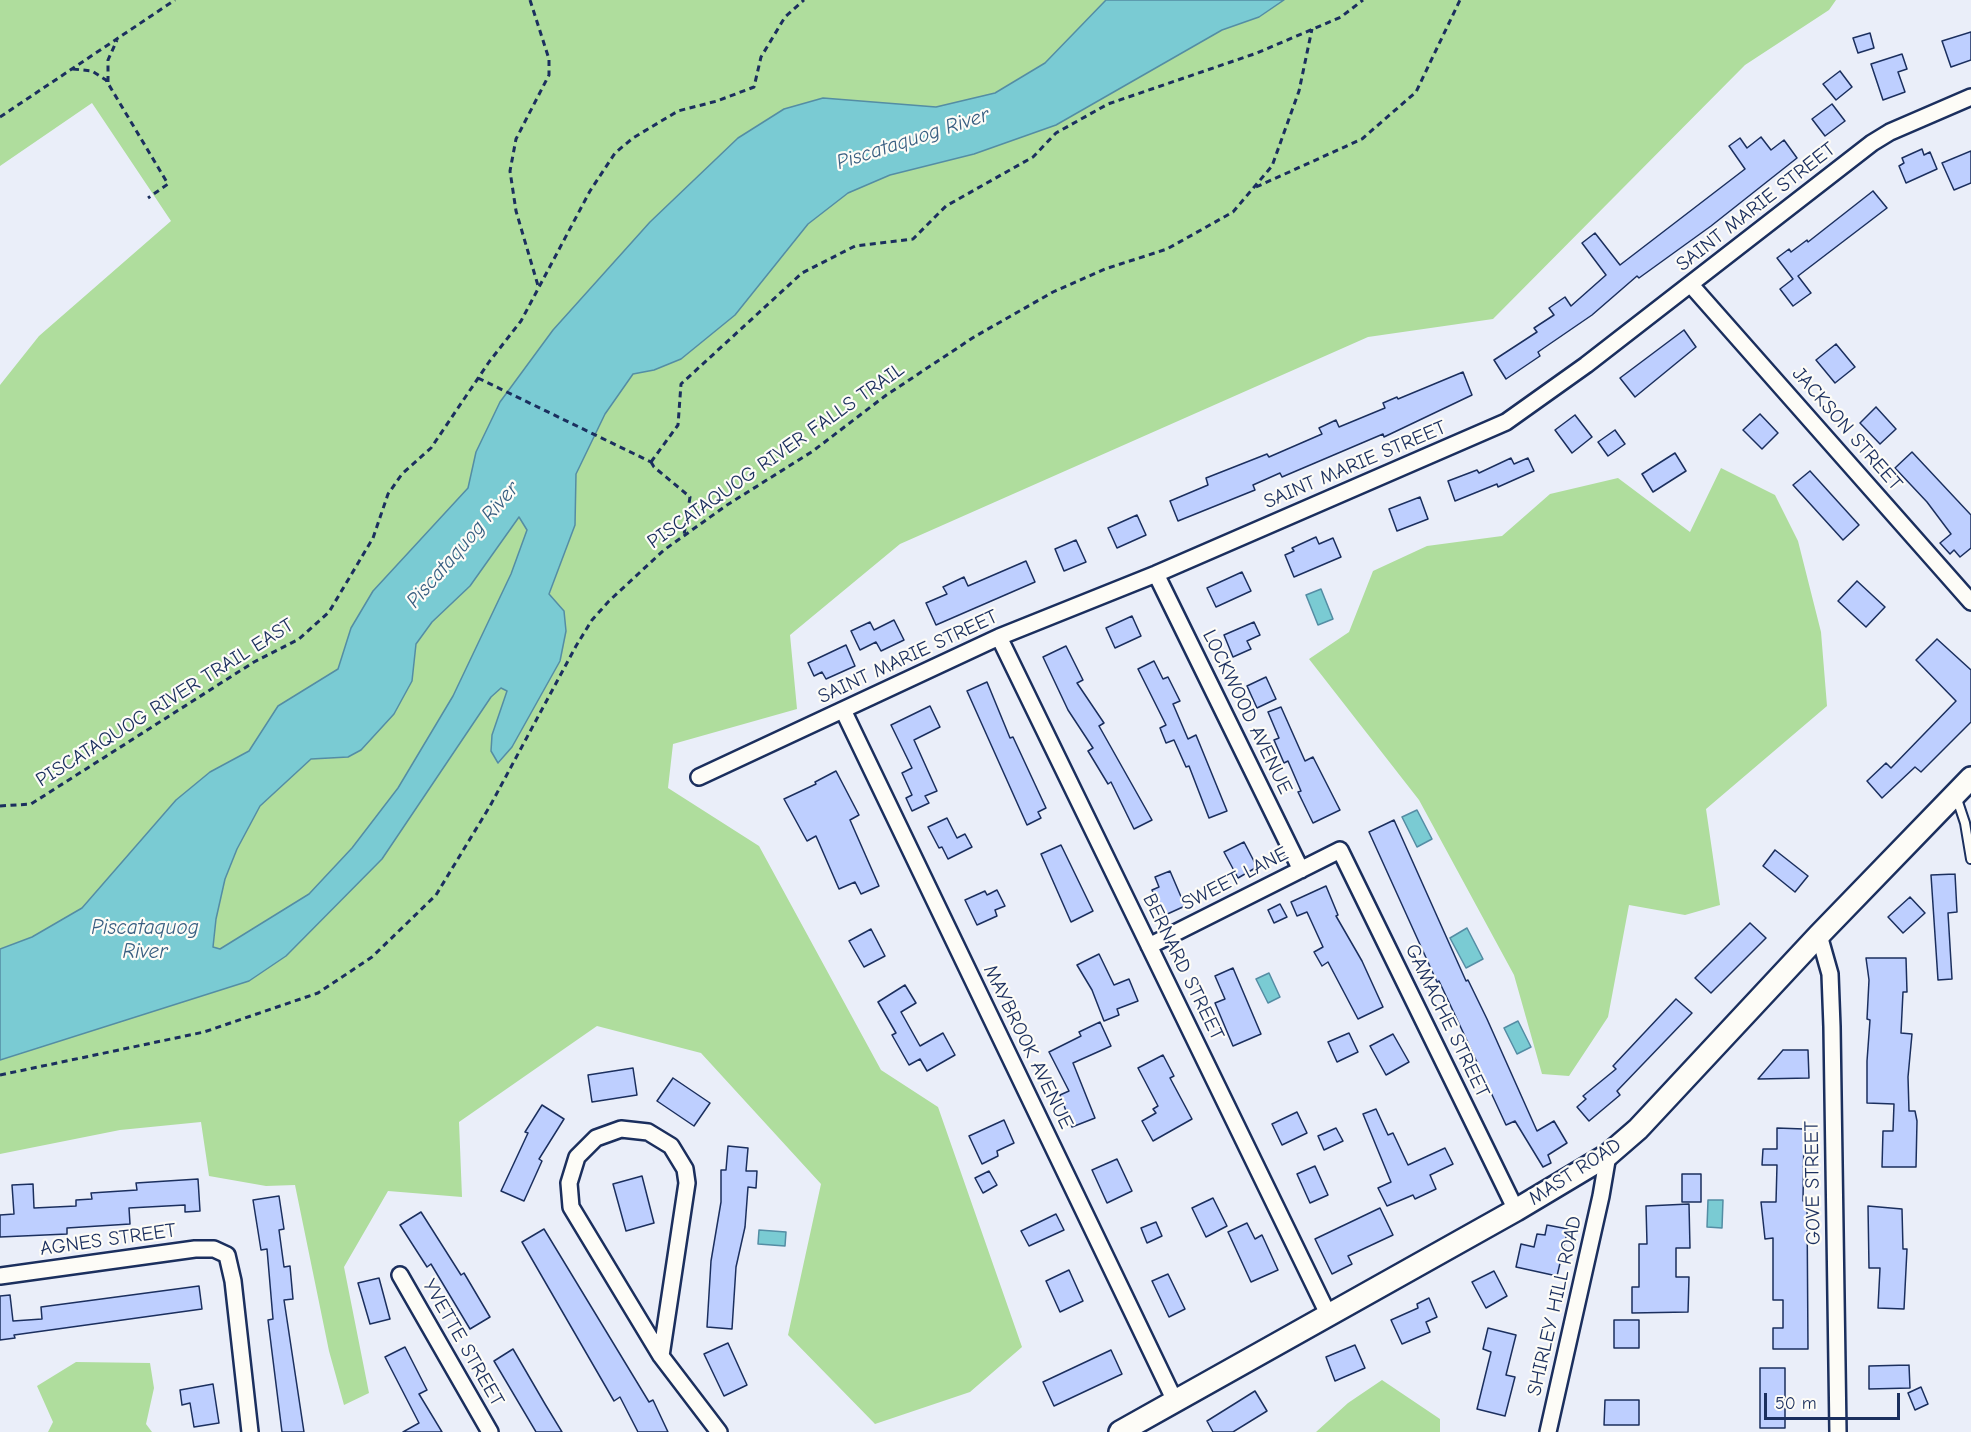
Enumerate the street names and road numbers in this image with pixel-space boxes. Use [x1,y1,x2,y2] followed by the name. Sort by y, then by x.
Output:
[1672,137,1840,277] street label: SAINT MARIE STREET
[643,358,909,554] street label: PISCATAQUOG RIVER FALLS TRAIL
[1787,362,1907,496] street label: JACKSON STREET
[1260,416,1450,514] street label: SAINT MARIE STREET
[814,605,1002,709] street label: SAINT MARIE STREET
[32,613,298,793] street label: PISCATAQUOG RIVER TRAIL EAST
[1197,626,1297,798] street label: LOCKWOOD AVENUE
[1178,842,1292,916] street label: SWEET LANE
[1137,890,1229,1044] street label: BERNARD STREET
[1399,940,1495,1102] street label: GAMACHE STREET
[978,961,1078,1133] street label: MAYBROOK AVENUE
[1800,1121,1826,1245] street label: GOVE STREET
[1524,1133,1626,1211] street label: MAST ROAD
[1523,1214,1587,1398] street label: SHIRLEY HILL ROAD
[39,1219,177,1261] street label: AGNES STREET
[417,1275,509,1411] street label: YVETTE STREET

